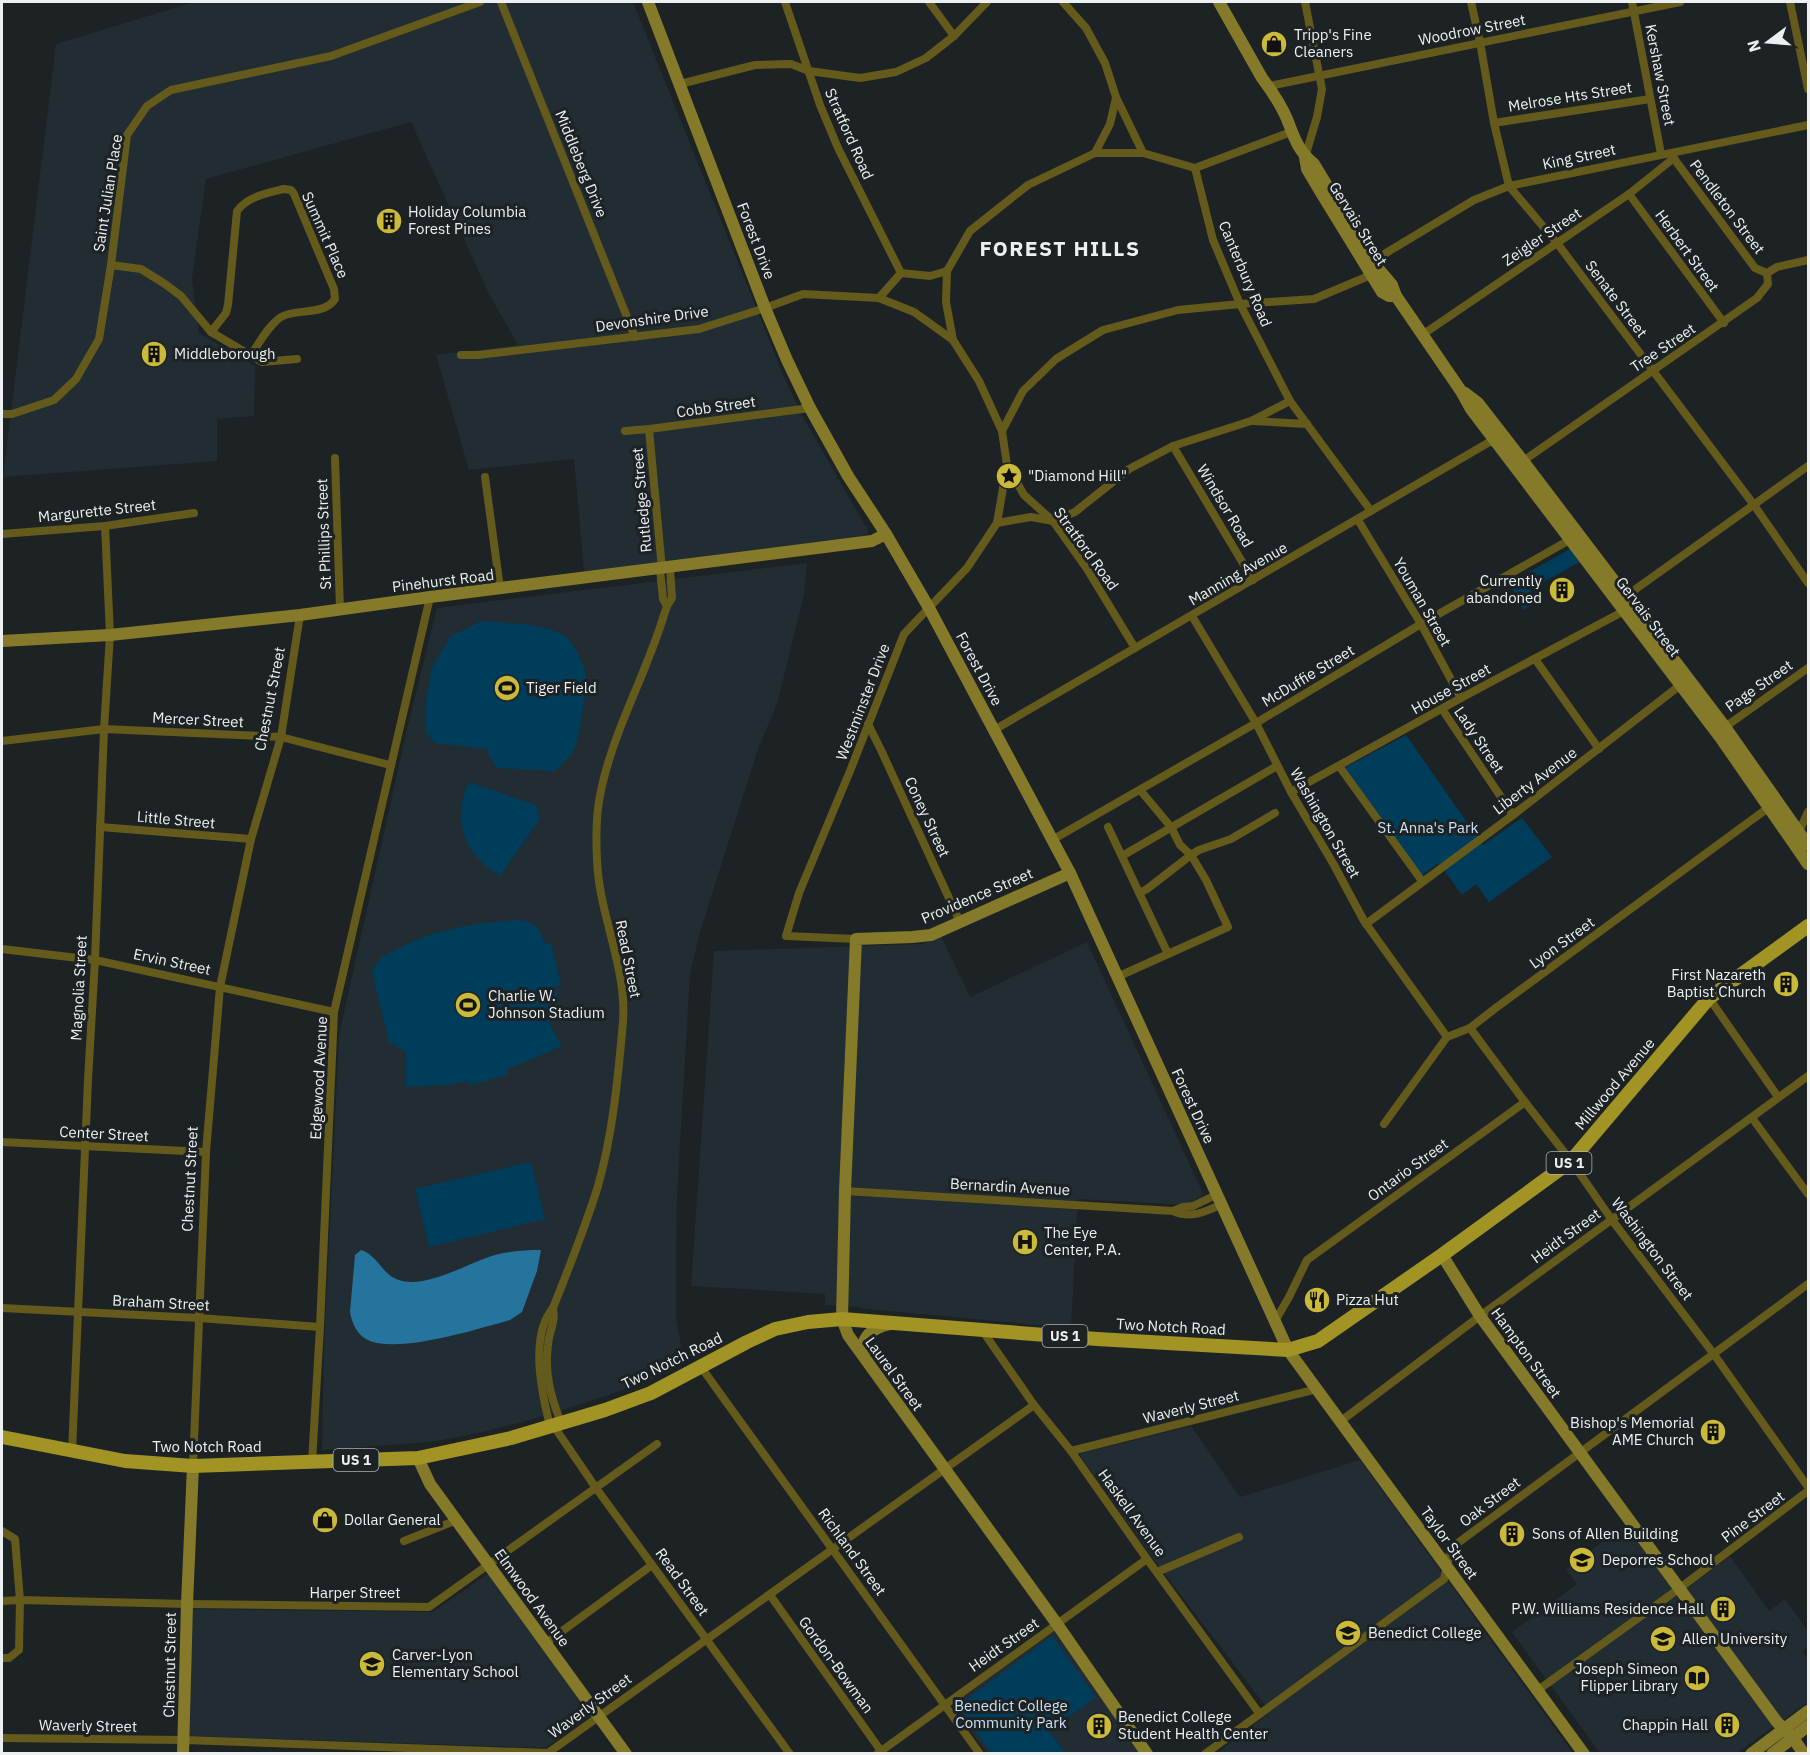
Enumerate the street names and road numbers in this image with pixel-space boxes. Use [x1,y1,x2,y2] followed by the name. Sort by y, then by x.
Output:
[1417,10,1527,49] street label: Woodrow Street
[1641,23,1680,127] street label: Kershaw Street
[1507,77,1633,116] street label: Melrose Hts Street
[821,85,878,182] street label: Stratford Road
[551,107,612,220] street label: Middleberg Drive
[89,133,126,253] street label: Saint Julian Place
[1541,139,1617,174] street label: King Street
[1686,156,1769,258] street label: Pendleton Street
[1325,178,1392,269] street label: Gervais Street
[298,189,353,281] street label: Summit Place
[733,200,780,282] street label: Forest Drive
[1499,203,1585,270] street label: Zeigler Street
[1651,206,1724,295] street label: Herbert Street
[1215,218,1276,330] street label: Canterbury Road
[1581,256,1652,341] street label: Senate Street
[594,301,710,336] street label: Devonshire Drive
[1627,319,1699,376] street label: Tree Street
[675,392,757,421] street label: Cobb Street
[627,447,656,553] street label: Rutledge Street
[1193,461,1258,551] street label: Windsor Road
[312,478,335,590] street label: St Phillips Street
[37,495,157,526] street label: Margurette Street
[1050,504,1123,594] street label: Stratford Road
[1185,538,1291,610] street label: Manning Avenue
[1389,554,1456,650] street label: Youman Street
[391,565,495,596] street label: Pinehurst Road
[1612,573,1685,660] street label: Gervais Street
[952,629,1007,709] street label: Forest Drive
[1258,640,1357,711] street label: McDuffie Street
[831,641,894,763] street label: Westminster Drive
[250,645,289,753] street label: Chestnut Street
[1721,656,1796,716] street label: Page Street
[1408,659,1494,718] street label: House Street
[1450,703,1509,777] street label: Lady Street
[152,708,244,731] street label: Mercer Street
[1489,743,1580,818] street label: Liberty Avenue
[1286,764,1365,881] street label: Washington Street
[901,774,954,860] street label: Coney Street
[136,807,216,832] street label: Little Street
[918,863,1036,928] street label: Providence Street
[1525,913,1598,973] street label: Lyon Street
[612,918,645,999] street label: Read Street
[66,935,91,1041] street label: Magnolia Street
[132,944,213,979] street label: Ervin Street
[306,1016,331,1140] street label: Edgewood Avenue
[1571,1034,1659,1134] street label: Millwood Avenue
[1168,1065,1219,1146] street label: Forest Drive
[59,1122,149,1145] street label: Center Street
[177,1126,202,1232] street label: Chestnut Street
[1364,1134,1452,1205] street label: Ontario Street
[1546,1152,1592,1174] road number: US 1
[950,1174,1070,1199] street label: Bernardin Avenue
[1607,1193,1697,1304] street label: Washington Street
[1527,1204,1604,1267] street label: Heidt Street
[112,1290,210,1315] street label: Braham Street
[1487,1304,1566,1402] street label: Hampton Street
[1116,1314,1226,1339] street label: Two Notch Road
[1042,1325,1088,1347] road number: US 1
[618,1328,725,1393] street label: Two Notch Road
[861,1333,928,1414] street label: Laurel Street
[1141,1385,1241,1428] street label: Waverly Street
[152,1437,262,1456] street label: Two Notch Road
[334,1449,378,1471] road number: US 1
[1094,1465,1171,1560] street label: Haskell Avenue
[1456,1473,1524,1531] street label: Oak Street
[1717,1487,1788,1547] street label: Pine Street
[1417,1502,1482,1583] street label: Taylor Street
[814,1504,890,1599] street label: Richland Street
[651,1544,713,1619] street label: Read Street
[491,1545,574,1650] street label: Elmwood Avenue
[309,1583,401,1602] street label: Harper Street
[159,1612,180,1718] street label: Chestnut Street
[795,1613,878,1717] street label: Gordon-Bowman
[965,1614,1042,1676] street label: Heidt Street
[544,1669,635,1742] street label: Waverly Street
[39,1715,137,1736] street label: Waverly Street

